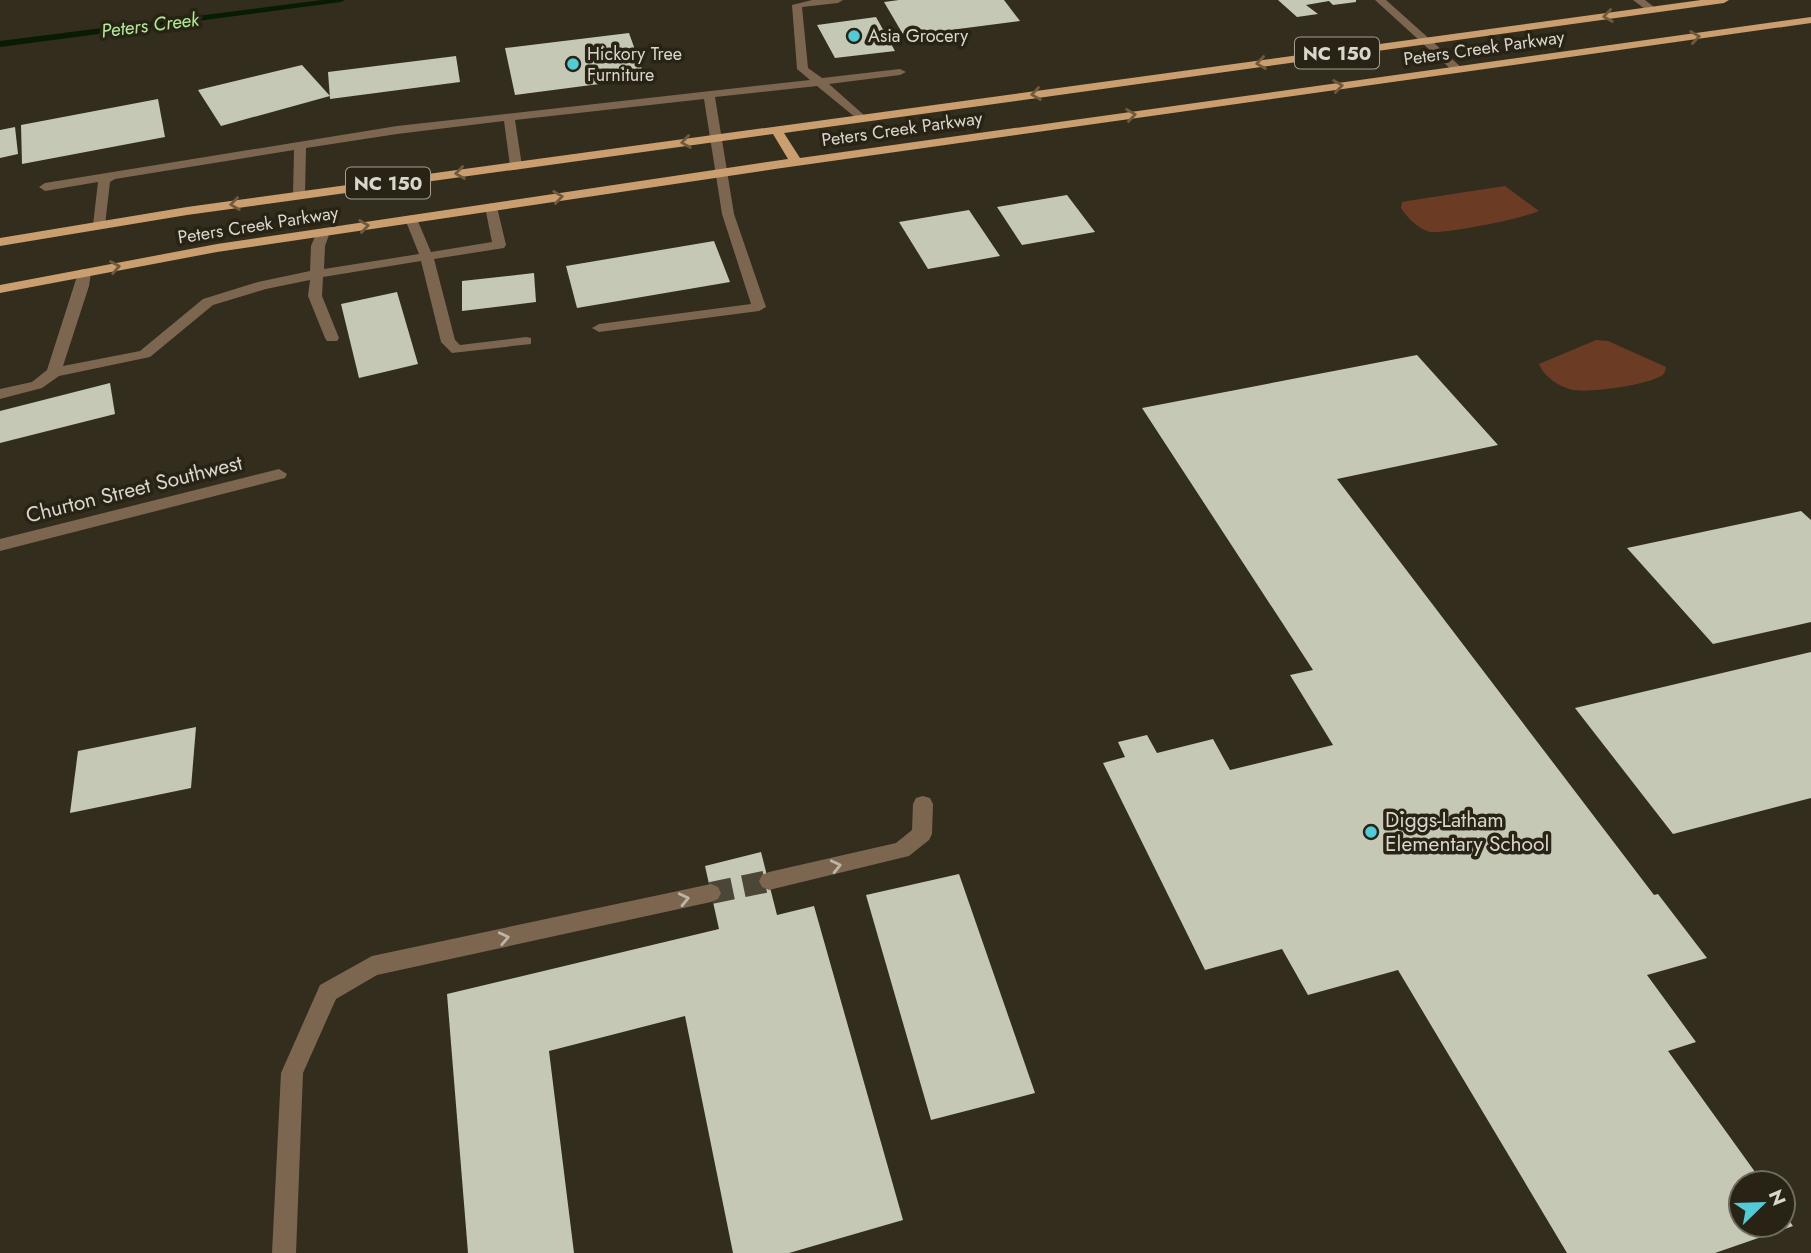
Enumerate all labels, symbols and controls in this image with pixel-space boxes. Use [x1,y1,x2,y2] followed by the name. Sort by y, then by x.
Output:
[100,6,201,44] water label: Peters Creek
[1602,8,1614,23] one-way arrow
[868,23,968,49] place label: Asia Grocery
[1402,24,1566,72] street label: Peters Creek Parkway
[846,28,862,44] marker: Asia Grocery
[1690,29,1701,44] one-way arrow
[1295,38,1379,68] road number: NC 150
[587,41,682,88] place label: Hickory Tree Furniture
[565,56,581,72] marker: Hickory Tree Furniture
[1255,56,1267,71] one-way arrow
[1332,79,1344,94] one-way arrow
[1030,87,1042,102] one-way arrow
[820,105,984,153] street label: Peters Creek Parkway
[1125,108,1137,123] one-way arrow
[680,135,691,150] one-way arrow
[454,166,466,181] one-way arrow
[346,168,430,198] road number: NC 150
[552,190,564,205] one-way arrow
[229,196,241,211] one-way arrow
[176,199,340,251] street label: Peters Creek Parkway
[358,219,370,234] one-way arrow
[109,260,121,275] one-way arrow
[23,448,245,530] street label: Churton Street Southwest
[1385,805,1549,859] place label: Diggs-Latham Elementary School
[1363,824,1379,840] marker: Diggs-Latham Elementary School
[829,860,841,874] one-way arrow
[677,893,689,907] one-way arrow
[498,932,510,946] one-way arrow
[1727,1169,1797,1239] north arrow
[1762,1185,1793,1210] text: N

